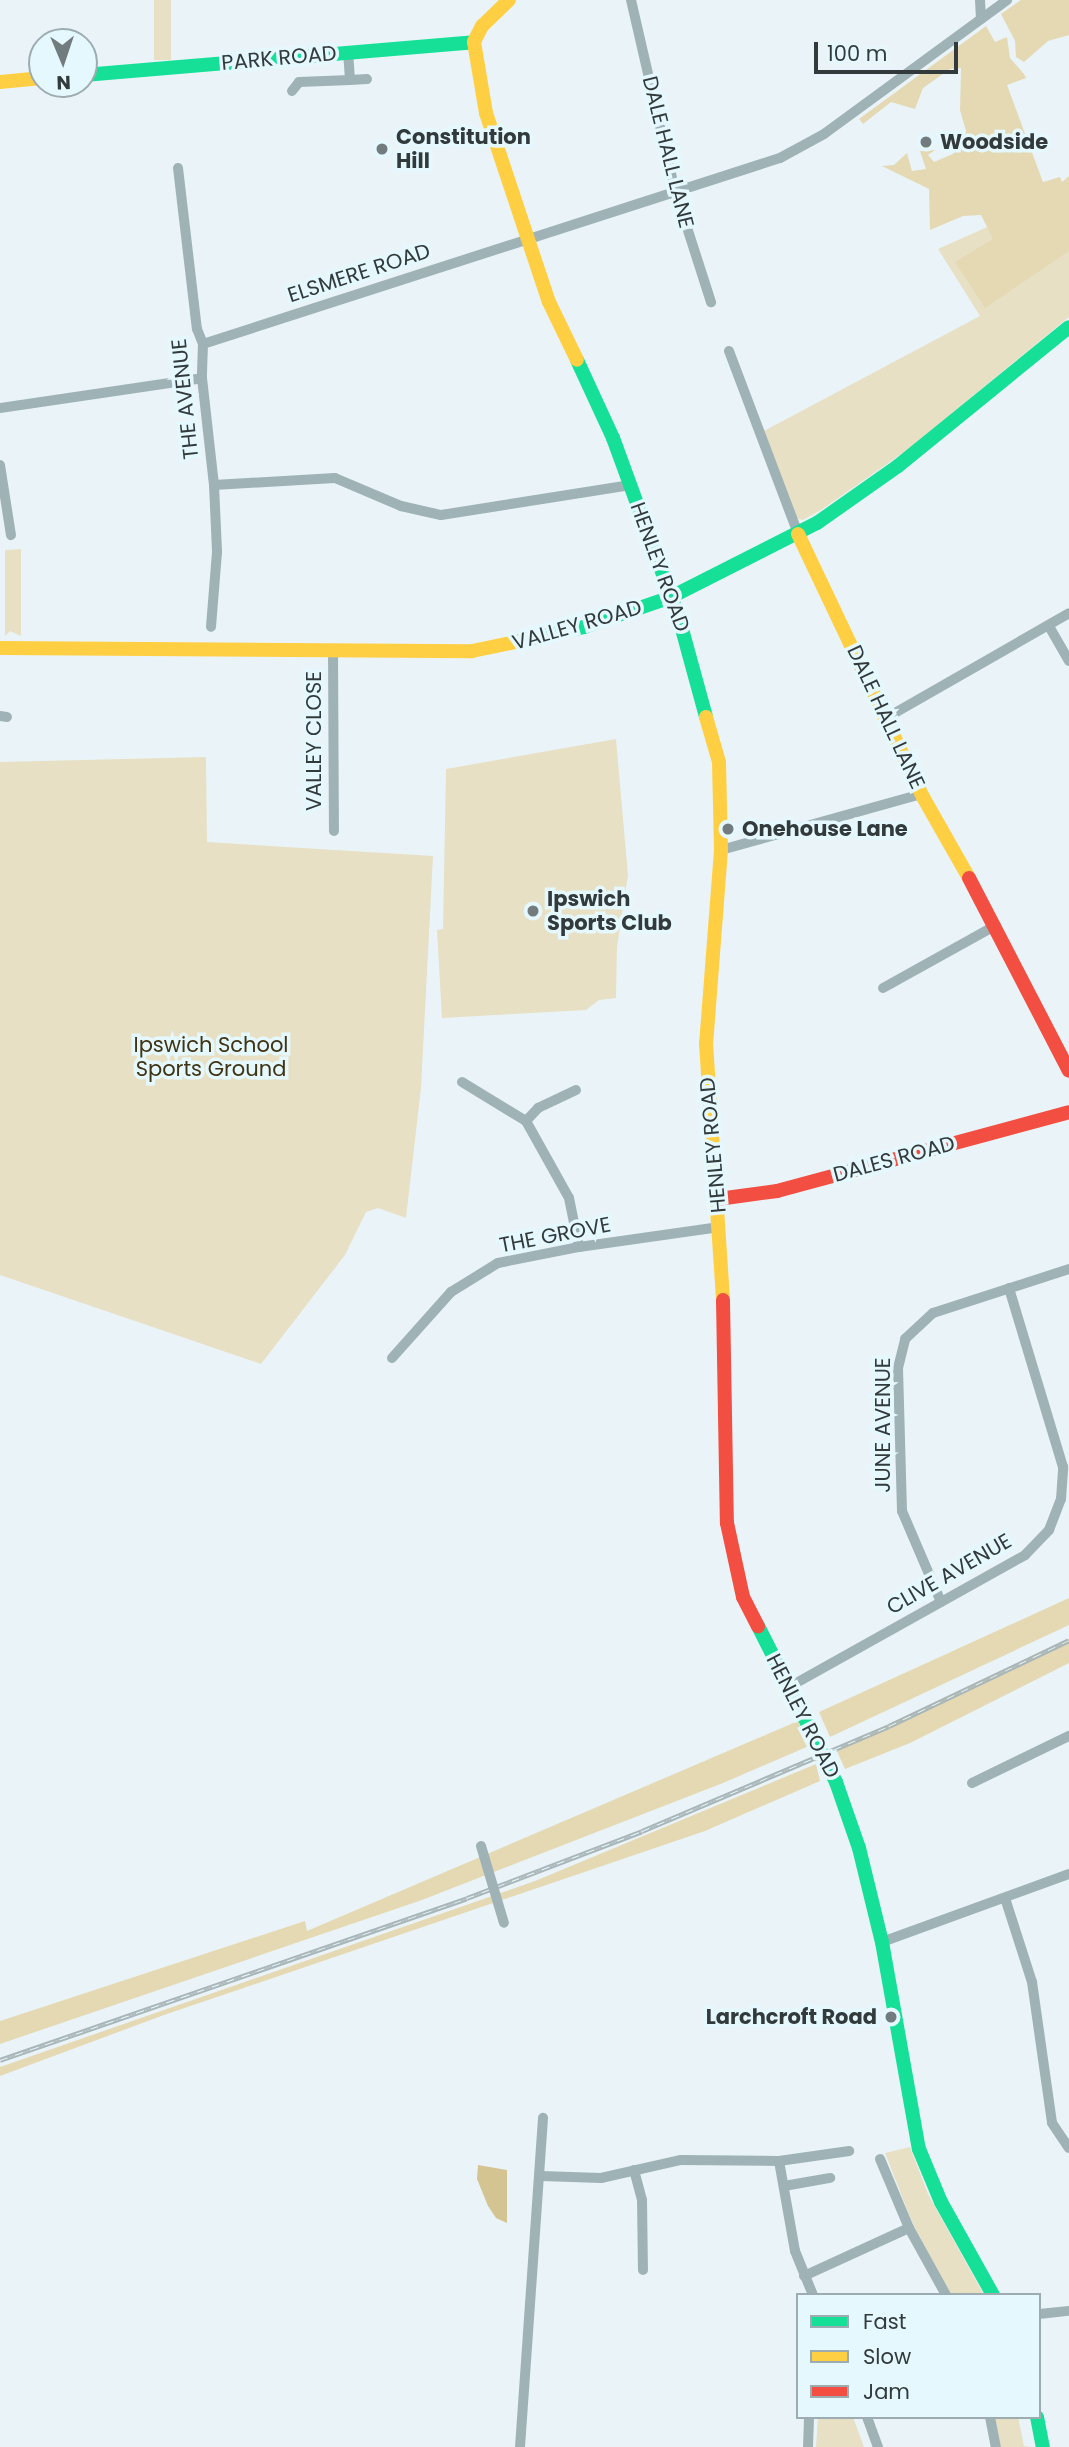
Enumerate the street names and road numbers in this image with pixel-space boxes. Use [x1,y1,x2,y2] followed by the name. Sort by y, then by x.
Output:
[220,40,338,76] street label: PARK ROAD
[637,73,699,231] street label: DALE HALL LANE
[285,238,433,308] street label: ELSMERE ROAD
[166,337,204,461] street label: THE AVENUE
[625,499,695,635] street label: HENLEY ROAD
[509,595,645,655] street label: VALLEY ROAD
[842,641,930,793] street label: DALE HALL LANE
[301,671,327,811] street label: VALLEY CLOSE
[695,1076,731,1214] street label: HENLEY ROAD
[830,1131,958,1187] street label: DALES ROAD
[497,1212,613,1258] street label: THE GROVE
[870,1357,896,1493] street label: JUNE AVENUE
[882,1528,1016,1620] street label: CLIVE AVENUE
[761,1650,845,1782] street label: HENLEY ROAD

